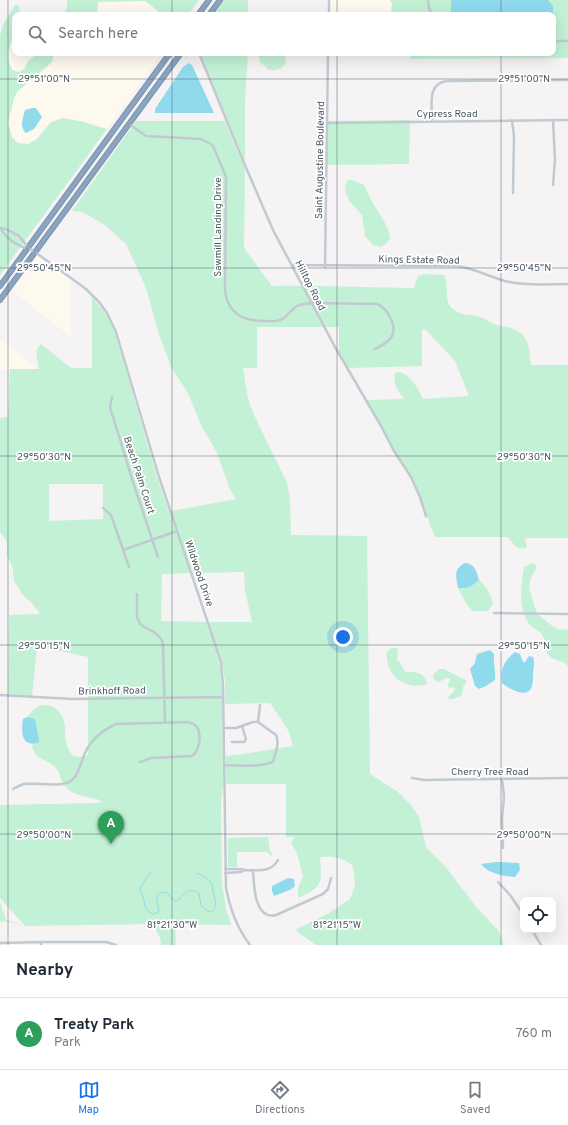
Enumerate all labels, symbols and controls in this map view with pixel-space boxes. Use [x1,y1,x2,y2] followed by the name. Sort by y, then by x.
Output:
[12,12,556,56] search box
[26,23,48,45] icon: search
[58,25,138,44] text: Search here
[18,73,70,86] text: 29°51'00"N
[498,73,550,86] text: 29°51'00"N
[313,101,328,219] street label: Saint Augustine Boulevard
[416,108,478,121] street label: Cypress Road
[212,177,225,277] street label: Sawmill Landing Drive
[378,253,460,268] street label: Kings Estate Road
[291,258,328,313] street label: Hilltop Road
[17,262,71,275] text: 29°50'45"N
[497,262,551,275] text: 29°50'45"N
[120,435,157,516] street label: Beach Palm Court
[17,451,71,464] text: 29°50'30"N
[497,451,551,464] text: 29°50'30"N
[181,539,216,608] street label: Wildwood Drive
[333,627,353,647] your location
[18,640,70,653] text: 29°50'15"N
[498,640,550,653] text: 29°50'15"N
[78,684,146,699] street label: Brinkhoff Road
[451,766,529,779] street label: Cherry Tree Road
[98,811,124,844] pin: A
[17,829,71,842] text: 29°50'00"N
[497,829,551,842] text: 29°50'00"N
[520,897,556,933] map controls
[520,897,556,933] button: locate
[147,919,197,932] text: 81°21'30"W
[313,919,361,932] text: 81°21'15"W
[16,960,73,982] text: Nearby
[54,1016,134,1035] text: Treaty Park
[24,1026,34,1042] text: A
[516,1026,552,1042] text: 760 m
[54,1035,81,1051] text: Park
[78,1079,100,1117] tab: Map
[255,1079,305,1117] tab: Directions
[460,1079,490,1117] tab: Saved

